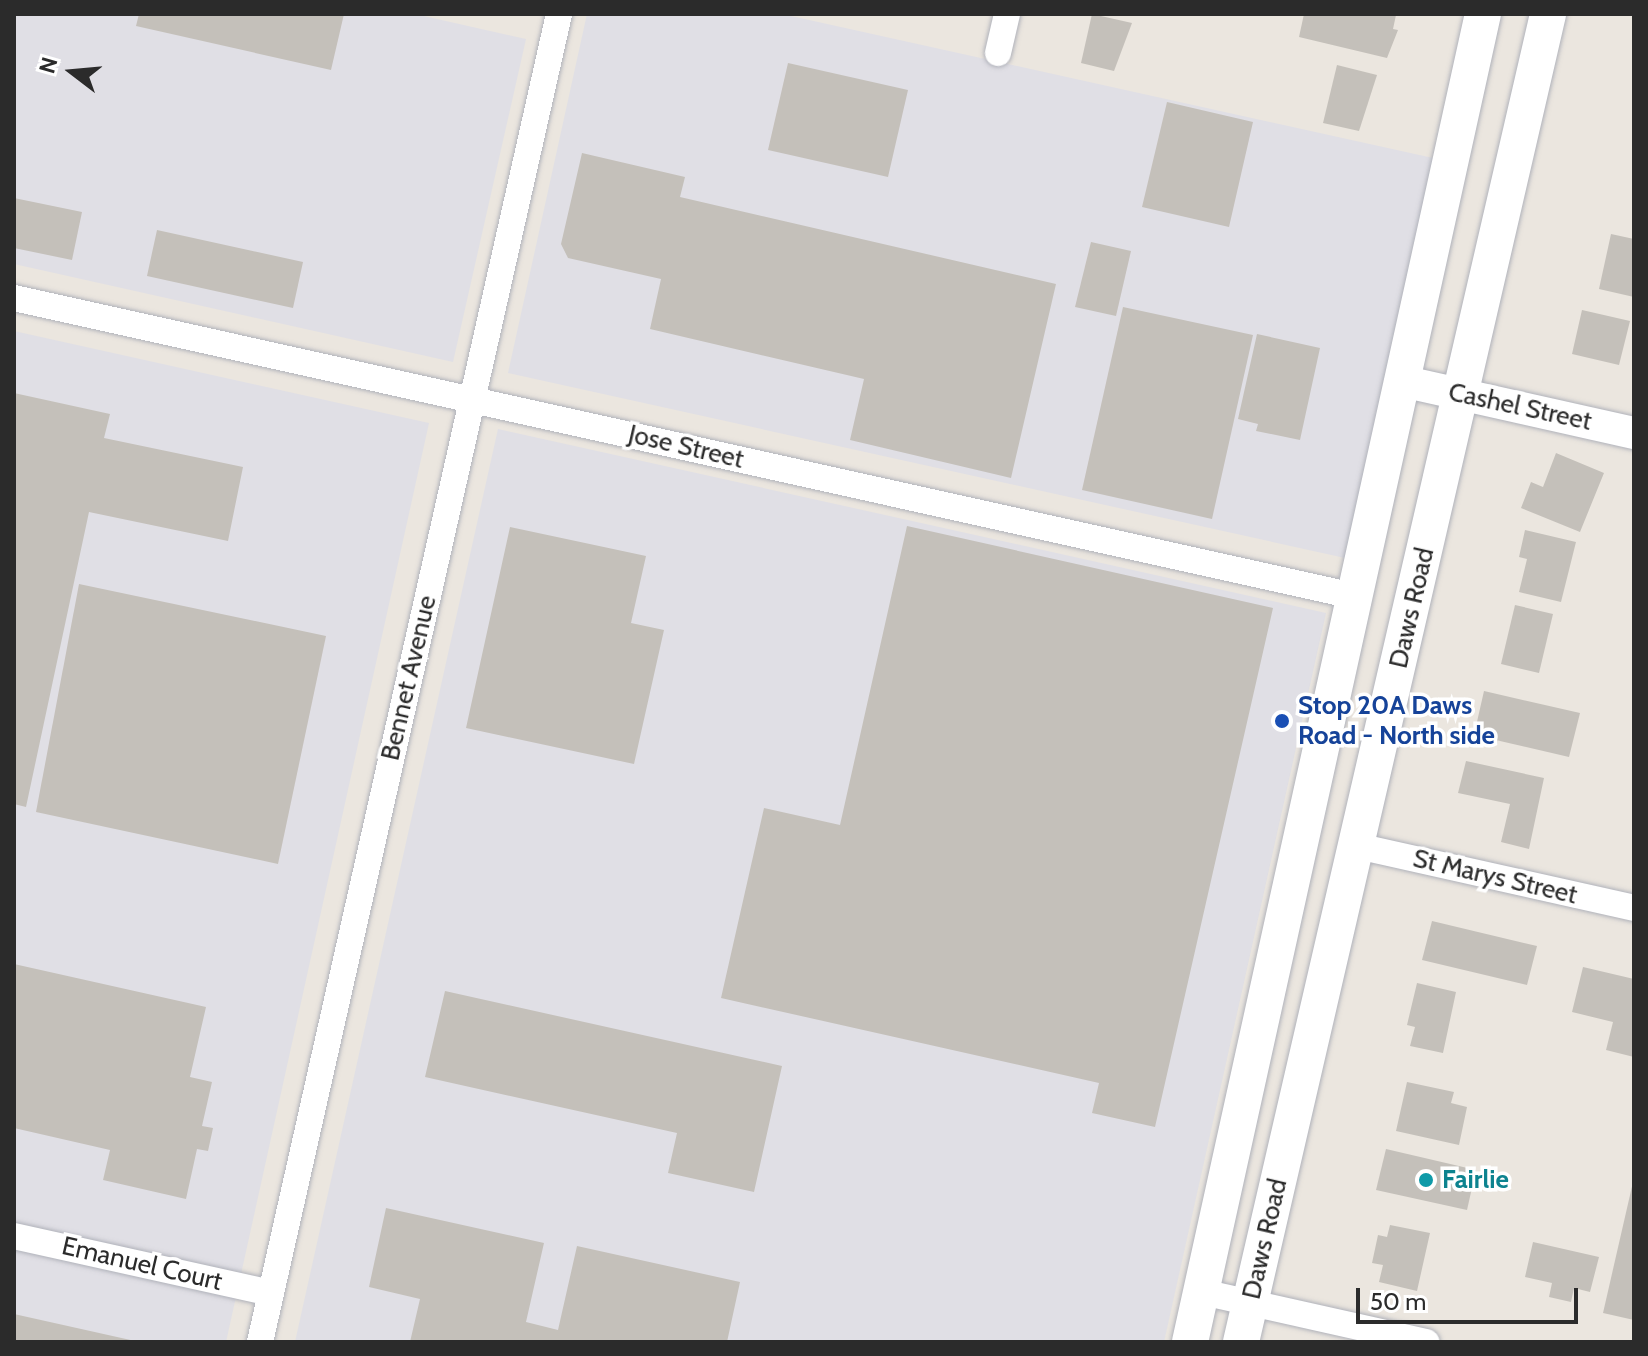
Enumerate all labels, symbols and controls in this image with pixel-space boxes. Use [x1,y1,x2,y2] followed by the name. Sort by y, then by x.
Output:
[32,32,112,112] north arrow
[33,54,64,76] text: N
[1446,377,1594,437] street label: Cashel Street
[625,419,747,475] street label: Jose Street
[1383,545,1441,671] street label: Daws Road
[375,593,443,763] street label: Bennet Avenue
[1298,690,1495,752] place label: Stop 20A Daws Road - North side
[1273,712,1291,730] marker: Stop 20A Daws Road - North side
[1410,843,1580,911] street label: St Marys Street
[1442,1164,1509,1196] place label: Fairlie
[1417,1171,1435,1189] marker: Fairlie
[1236,1176,1294,1302] street label: Daws Road
[59,1230,225,1298] street label: Emanuel Court
[1360,1272,1582,1322] scale bar
[1370,1287,1426,1316] text: 50 m

